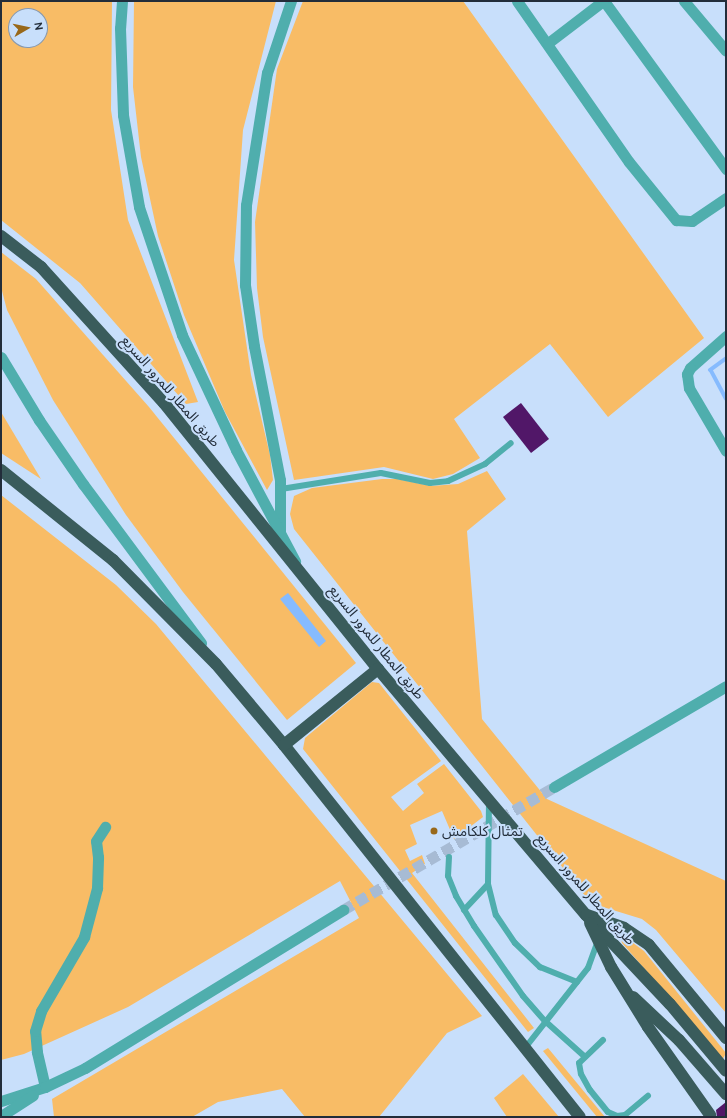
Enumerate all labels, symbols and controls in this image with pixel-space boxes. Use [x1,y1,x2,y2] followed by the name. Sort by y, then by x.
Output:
[8,8,48,48] north arrow
[32,21,45,31] text: N
[118,332,224,450] street label: طريق المطار للمرور السريع
[326,581,428,703] street label: طريق المطار للمرور السريع
[442,823,523,839] place label: تمثال كلكامش
[429,826,439,836] marker: تمثال كلكامش
[533,830,639,948] street label: طريق المطار للمرور السريع

